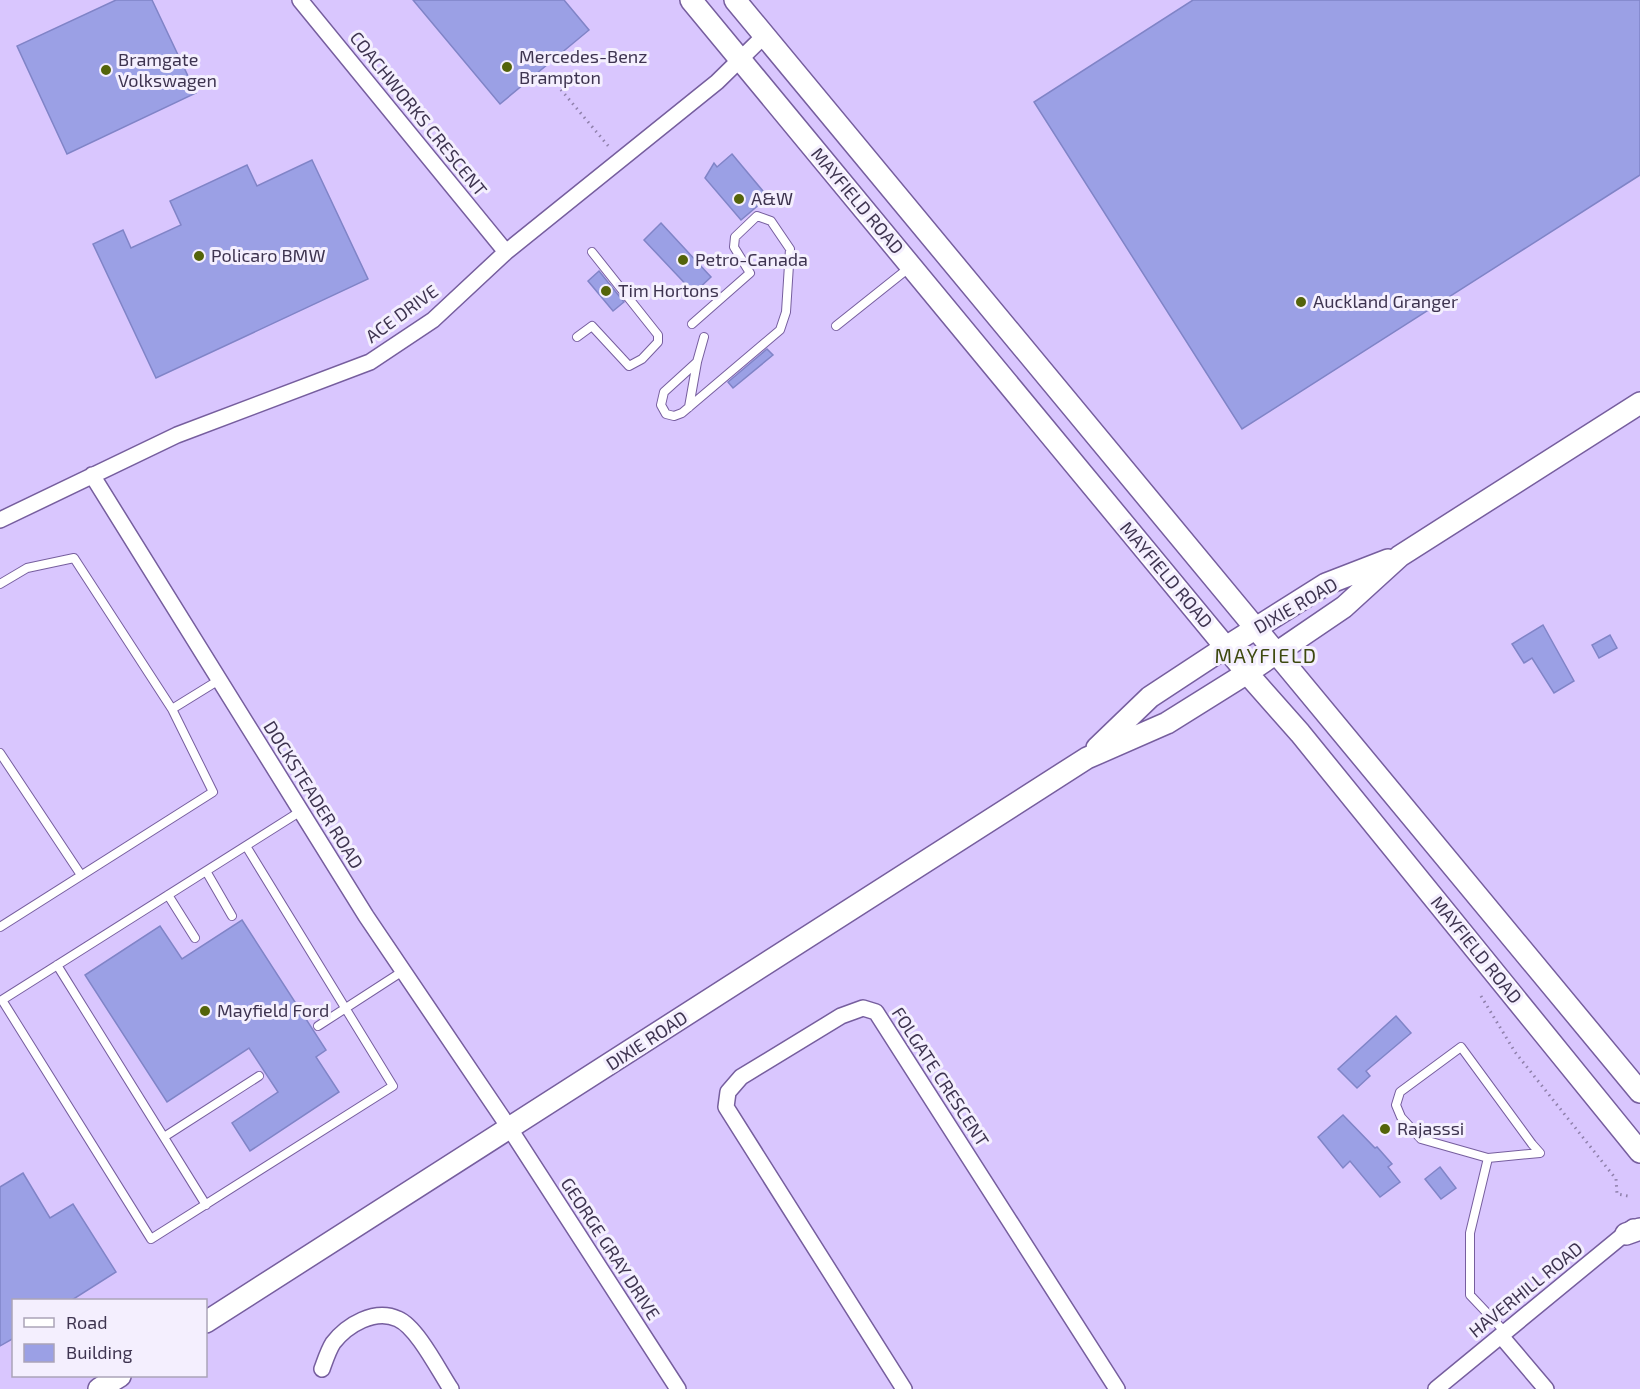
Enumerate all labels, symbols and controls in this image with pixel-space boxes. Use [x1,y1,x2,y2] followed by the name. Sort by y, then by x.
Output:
[346,27,492,201] street label: COACHWORKS CRESCENT
[519,45,647,88] place label: Mercedes-Benz Brampton
[118,48,217,91] place label: Bramgate Volkswagen
[500,60,514,74] marker: Mercedes-Benz Brampton
[99,63,113,77] marker: Bramgate Volkswagen
[807,143,909,258] street label: MAYFIELD ROAD
[751,187,793,209] place label: A&W
[732,192,746,206] marker: A&W
[211,244,325,266] place label: Policaro BMW
[695,248,808,270] place label: Petro-Canada
[192,249,206,263] marker: Policaro BMW
[676,253,690,267] marker: Petro-Canada
[618,279,719,301] place label: Tim Hortons
[361,280,442,347] street label: ACE DRIVE
[599,284,613,298] marker: Tim Hortons
[1313,290,1458,312] place label: Auckland Granger
[1294,295,1308,309] marker: Auckland Granger
[1116,517,1218,632] street label: MAYFIELD ROAD
[1250,572,1341,638] street label: DIXIE ROAD
[1215,643,1317,667] district label: MAYFIELD
[259,717,368,872] street label: DOCKSTEADER ROAD
[1427,891,1527,1008] street label: MAYFIELD ROAD
[217,999,329,1021] place label: Mayfield Ford
[888,1003,994,1151] street label: FOLGATE CRESCENT
[198,1004,212,1018] marker: Mayfield Ford
[602,1006,691,1075] street label: DIXIE ROAD
[1397,1117,1464,1139] place label: Rajasssi
[1378,1122,1392,1136] marker: Rajasssi
[557,1173,665,1324] street label: GEORGE GRAY DRIVE
[1464,1237,1587,1342] street label: HAVERHILL ROAD
[12,1299,207,1377] legend
[66,1311,107,1333] text: Road
[66,1341,133,1363] text: Building

